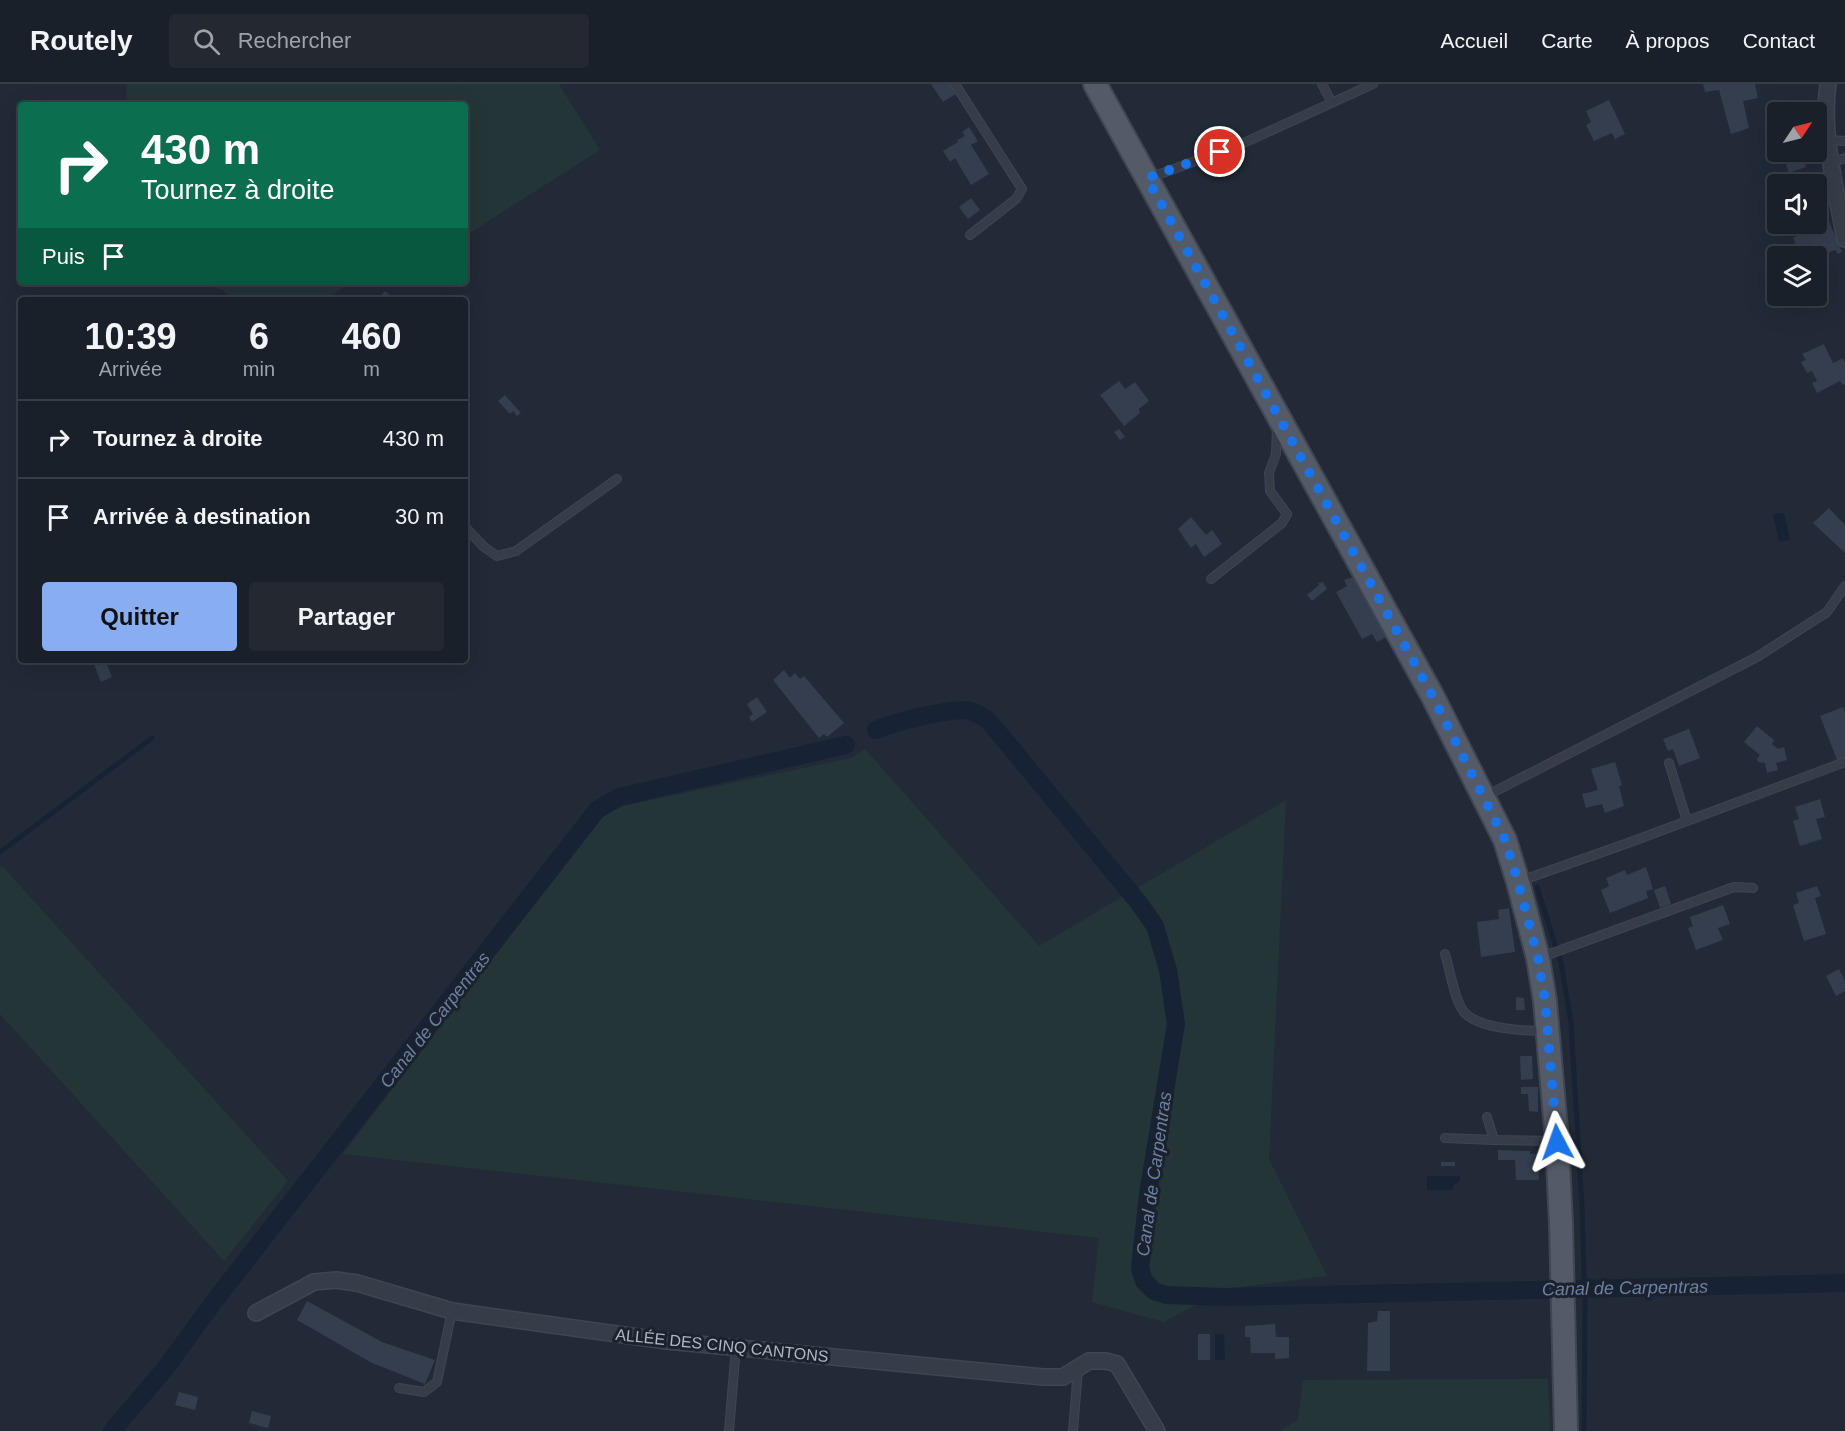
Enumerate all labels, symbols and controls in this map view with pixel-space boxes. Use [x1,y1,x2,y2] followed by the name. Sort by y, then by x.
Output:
[169,14,589,68] search box
[30,25,133,56] text: Routely
[190,25,223,58] icon: search
[238,28,351,53] text: Rechercher
[1441,29,1508,52] text: Accueil
[1541,29,1593,52] text: Carte
[1626,29,1710,52] text: À propos
[1743,29,1815,52] text: Contact
[1767,102,1827,162] north arrow
[1767,102,1827,306] map controls
[42,126,120,204] icon: right
[141,126,260,173] text: 430 m
[1194,126,1245,177] pin
[1203,135,1236,168] icon: arrive
[1767,174,1827,234] button: sound
[141,175,335,205] text: Tournez à droite
[97,240,130,273] icon: arrive
[42,244,85,269] text: Puis
[1767,246,1827,306] button: layers
[84,316,176,357] text: 10:39
[249,316,269,357] text: 6
[341,316,402,357] text: 460
[99,358,162,380] text: Arrivée
[243,358,275,380] text: min
[363,358,380,380] text: m
[42,423,75,456] icon: right
[93,426,263,451] text: Tournez à droite
[383,426,444,451] text: 430 m
[42,501,75,534] icon: arrive
[93,504,311,529] text: Arrivée à destination
[395,504,444,529] text: 30 m
[42,582,237,651] button: Quitter
[249,582,444,651] button: Partager
[376,948,494,1092] water label: Canal de Carpentras
[1133,1090,1175,1258] water label: Canal de Carpentras
[1525,1110,1589,1174] position arrow
[1542,1277,1708,1299] water label: Canal de Carpentras
[615,1325,829,1365] street label: ALLÉE DES CINQ CANTONS

